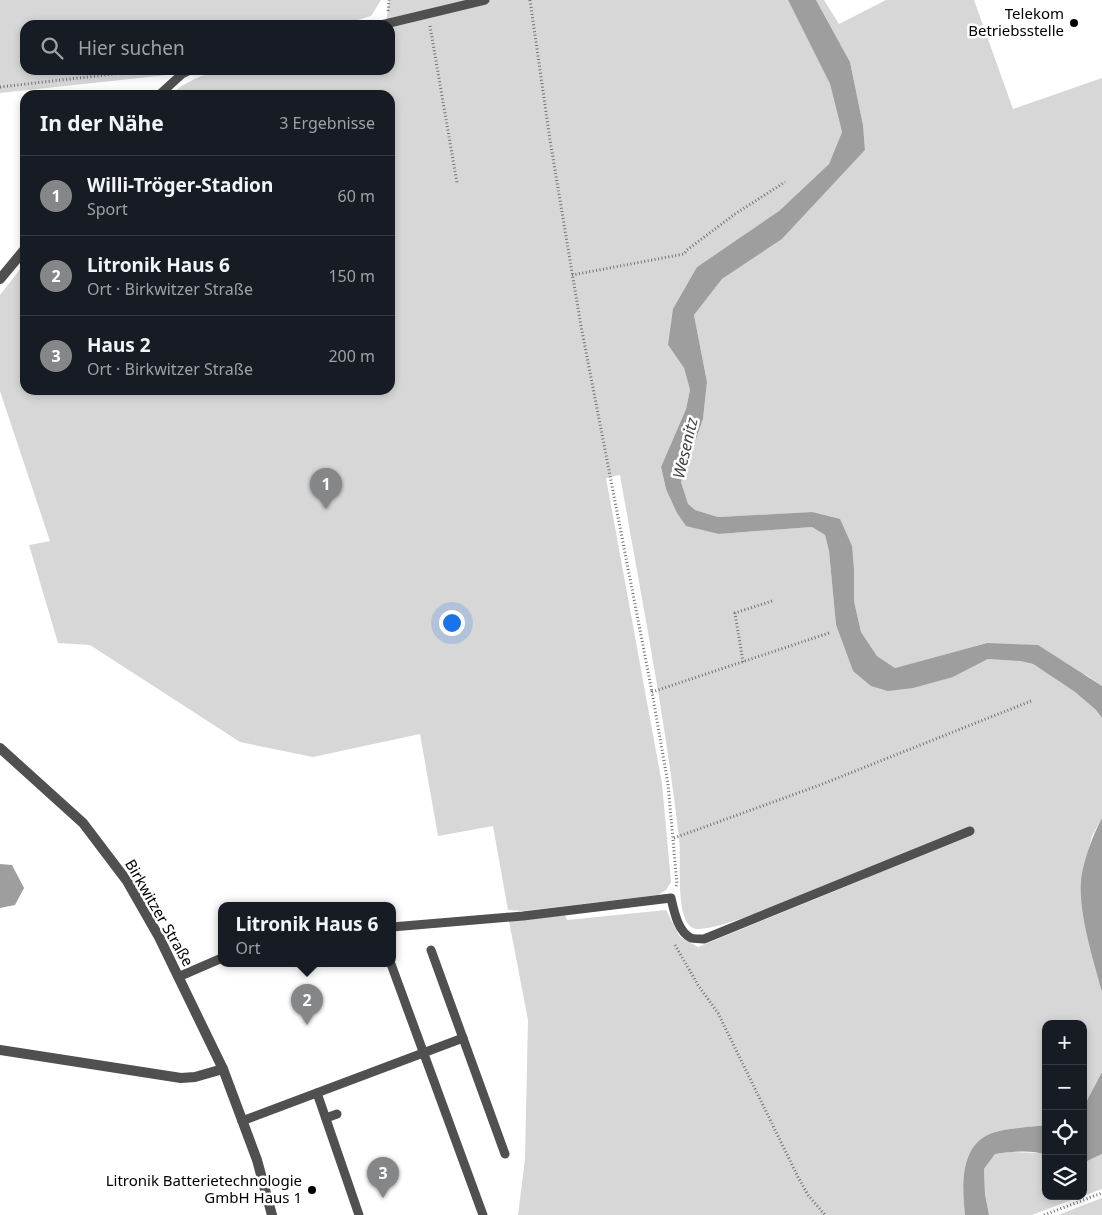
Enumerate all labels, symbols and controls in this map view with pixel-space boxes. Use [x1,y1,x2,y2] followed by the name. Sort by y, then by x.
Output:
[968,3,1064,40] place label: Telekom Betriebsstelle
[1068,17,1080,29] marker: Telekom Betriebsstelle
[20,20,395,75] search box
[38,34,66,62] icon: search
[78,35,185,61] text: Hier suchen
[40,109,164,137] text: In der Nähe
[279,112,375,134] text: 3 Ergebnisse
[87,172,273,198] text: Willi-Tröger-Stadion
[51,185,61,207] text: 1
[338,185,375,207] text: 60 m
[87,198,128,220] text: Sport
[87,252,230,278] text: Litronik Haus 6
[51,265,61,287] text: 2
[328,265,375,287] text: 150 m
[87,278,253,300] text: Ort · Birkwitzer Straße
[87,332,151,358] text: Haus 2
[51,345,61,367] text: 3
[328,345,375,367] text: 200 m
[87,358,253,380] text: Ort · Birkwitzer Straße
[667,414,703,481] water label: Wesenitz
[310,468,342,509] pin: 1
[439,610,465,636] your location
[121,855,199,970] street label: Birkwitzer Straße
[218,902,396,967] popup
[236,911,378,937] text: Litronik Haus 6
[236,937,260,959] text: Ort
[291,984,323,1025] pin: 2
[1042,1020,1087,1200] map controls
[1042,1020,1087,1065] button: +
[1042,1065,1087,1110] button: −
[1042,1110,1087,1155] button: locate
[1042,1155,1087,1200] button: layers
[367,1157,399,1198] pin: 3
[106,1170,302,1207] place label: Litronik Batterietechnologie GmbH Haus 1
[306,1184,318,1196] marker: Litronik Batterietechnologie GmbH Haus 1

